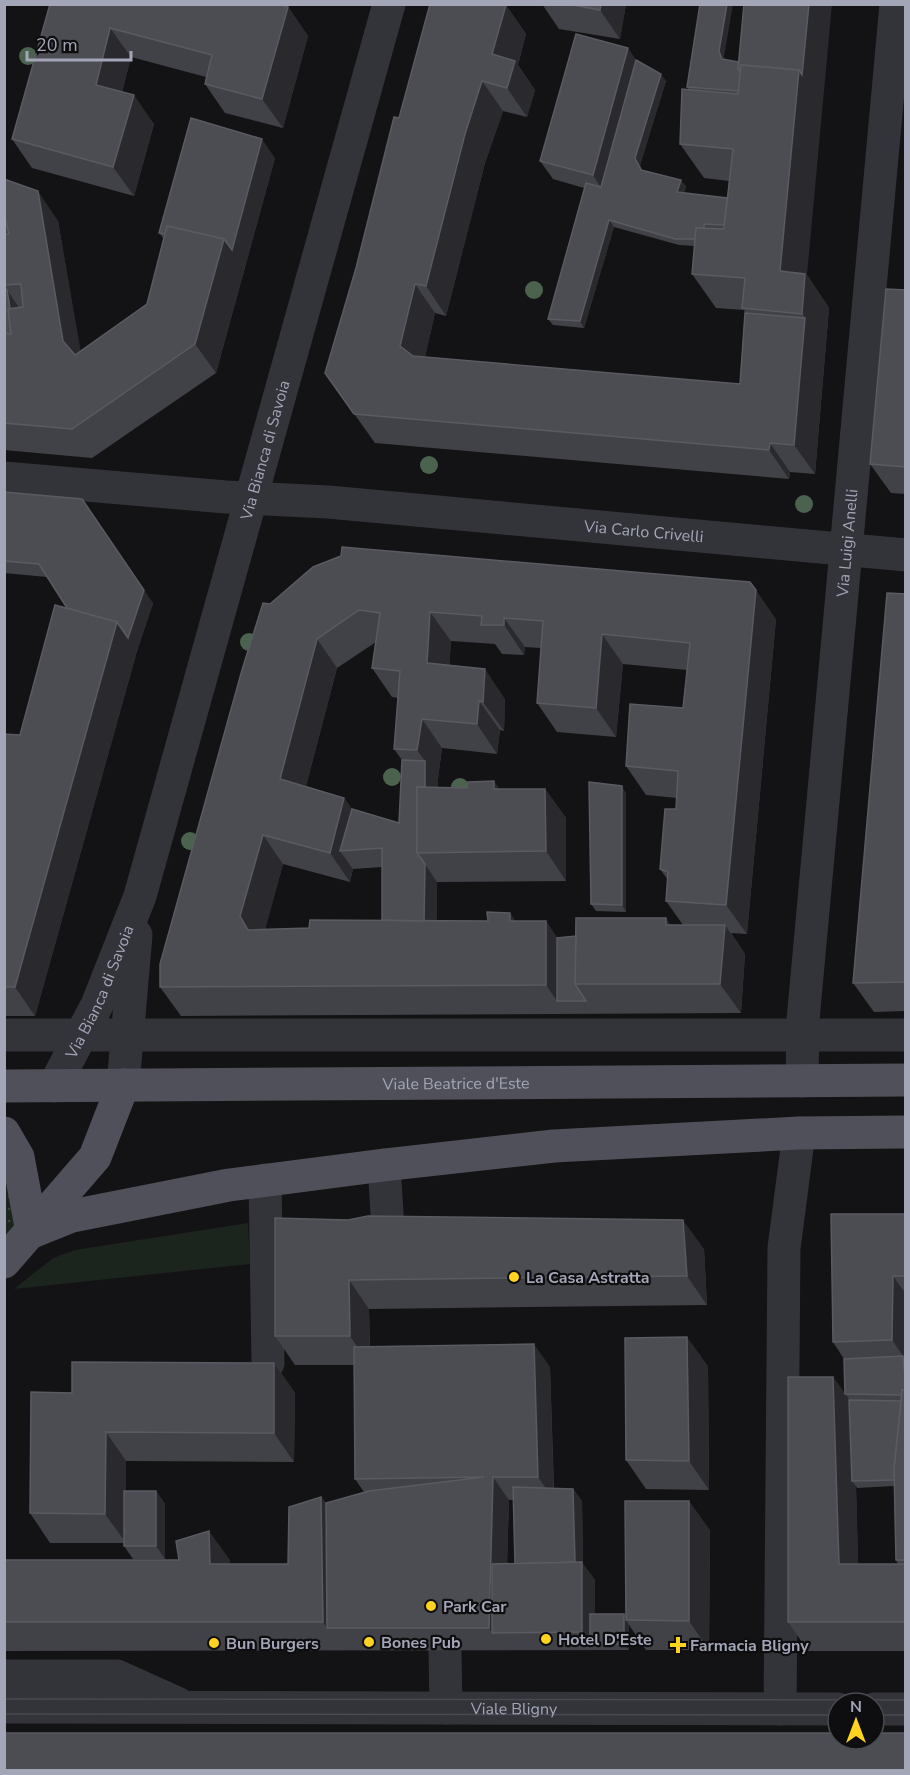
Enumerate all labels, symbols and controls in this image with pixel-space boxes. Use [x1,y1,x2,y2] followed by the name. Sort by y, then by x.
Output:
[27,24,130,62] scale bar
[36,33,78,57] text: 20 m
[235,378,295,524] street label: Via Bianca di Savoia
[832,488,864,599] street label: Via Luigi Anelli
[582,515,704,548] street label: Via Carlo Crivelli
[60,922,139,1063] street label: Via Bianca di Savoia
[381,1073,530,1095] street label: Viale Beatrice d'Este
[526,1267,649,1289] place label: La Casa Astratta
[507,1270,521,1284] marker: La Casa Astratta
[443,1596,507,1618] place label: Park Car
[424,1599,438,1613] marker: Park Car
[558,1629,652,1651] place label: Hotel D'Este
[381,1632,461,1654] place label: Bones Pub
[539,1632,553,1646] marker: Hotel D'Este
[226,1633,319,1655] place label: Bun Burgers
[362,1635,376,1649] marker: Bones Pub
[690,1635,809,1657] place label: Farmacia Bligny
[207,1636,221,1650] marker: Bun Burgers
[671,1638,685,1652] marker: Farmacia Bligny
[826,1691,886,1751] north arrow
[850,1696,862,1718] text: N
[470,1698,558,1720] street label: Viale Bligny

